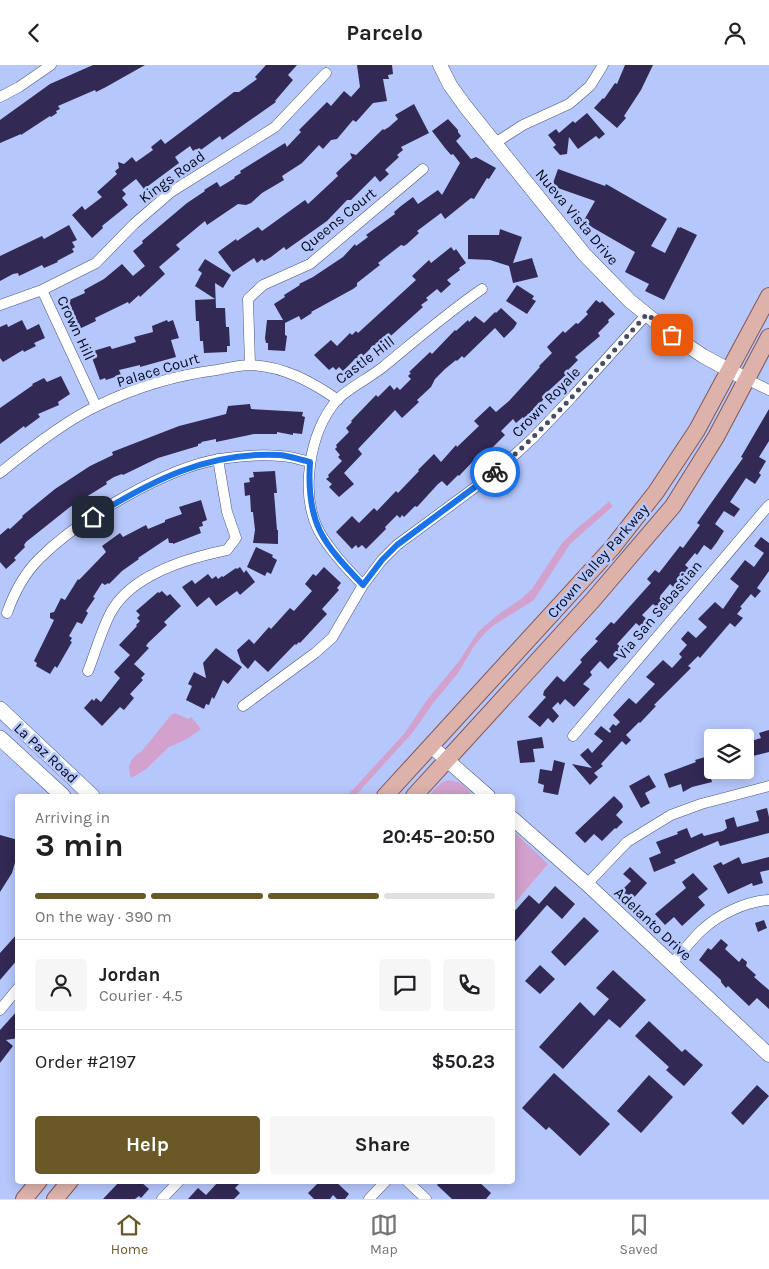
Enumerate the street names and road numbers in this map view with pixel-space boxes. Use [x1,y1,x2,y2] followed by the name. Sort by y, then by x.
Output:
[136,147,208,207] street label: Kings Road
[532,165,622,269] street label: Nueva Vista Drive
[296,184,380,256] street label: Queens Court
[53,293,99,363] street label: Crown Hill
[332,332,398,388] street label: Castle Hill
[114,349,202,391] street label: Palace Court
[508,363,584,441] street label: Crown Royale
[543,500,653,622] street label: Crown Valley Parkway
[612,557,706,663] street label: Via San Sebastian
[10,719,82,787] street label: La Paz Road
[611,884,695,964] street label: Adelanto Drive

